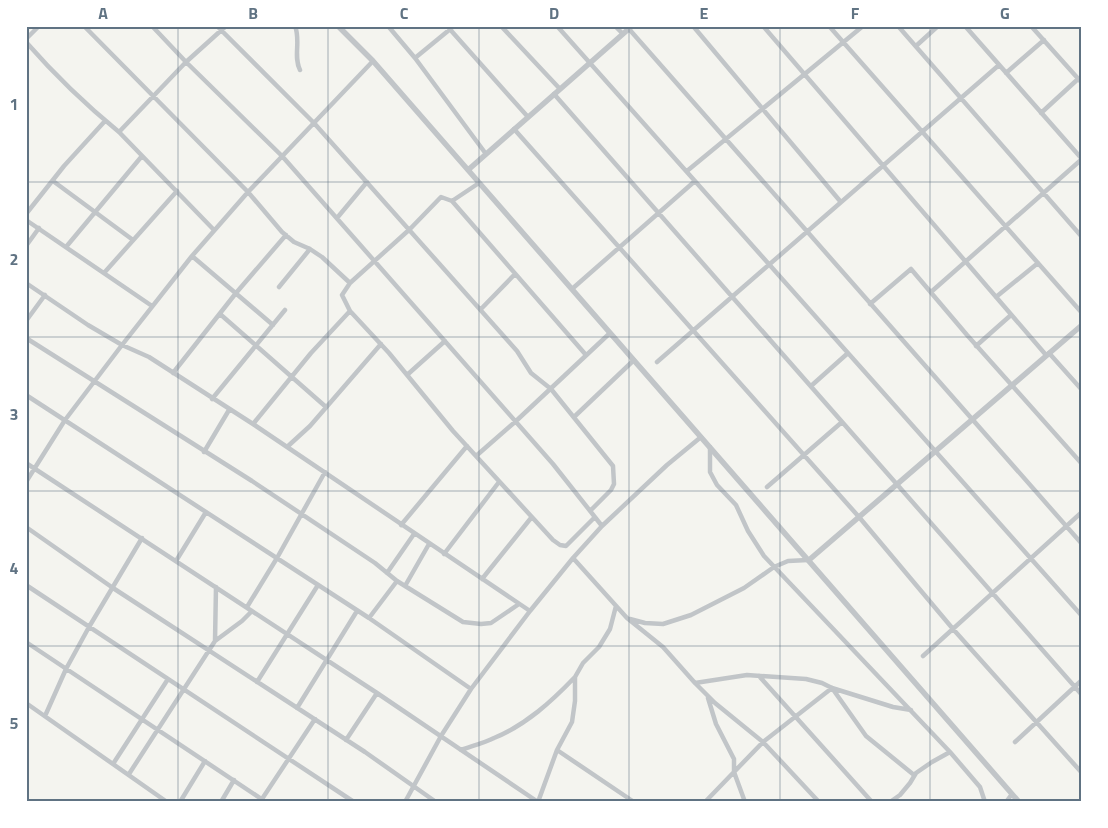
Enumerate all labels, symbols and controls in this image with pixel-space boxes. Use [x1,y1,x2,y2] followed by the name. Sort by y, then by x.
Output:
[98,1,108,25] text: A
[248,1,258,25] text: B
[400,1,409,25] text: C
[549,1,559,25] text: D
[700,1,709,25] text: E
[851,1,860,25] text: F
[1000,1,1010,25] text: G
[10,92,18,116] text: 1
[10,247,18,271] text: 2
[10,402,18,426] text: 3
[10,556,19,580] text: 4
[10,711,19,735] text: 5

